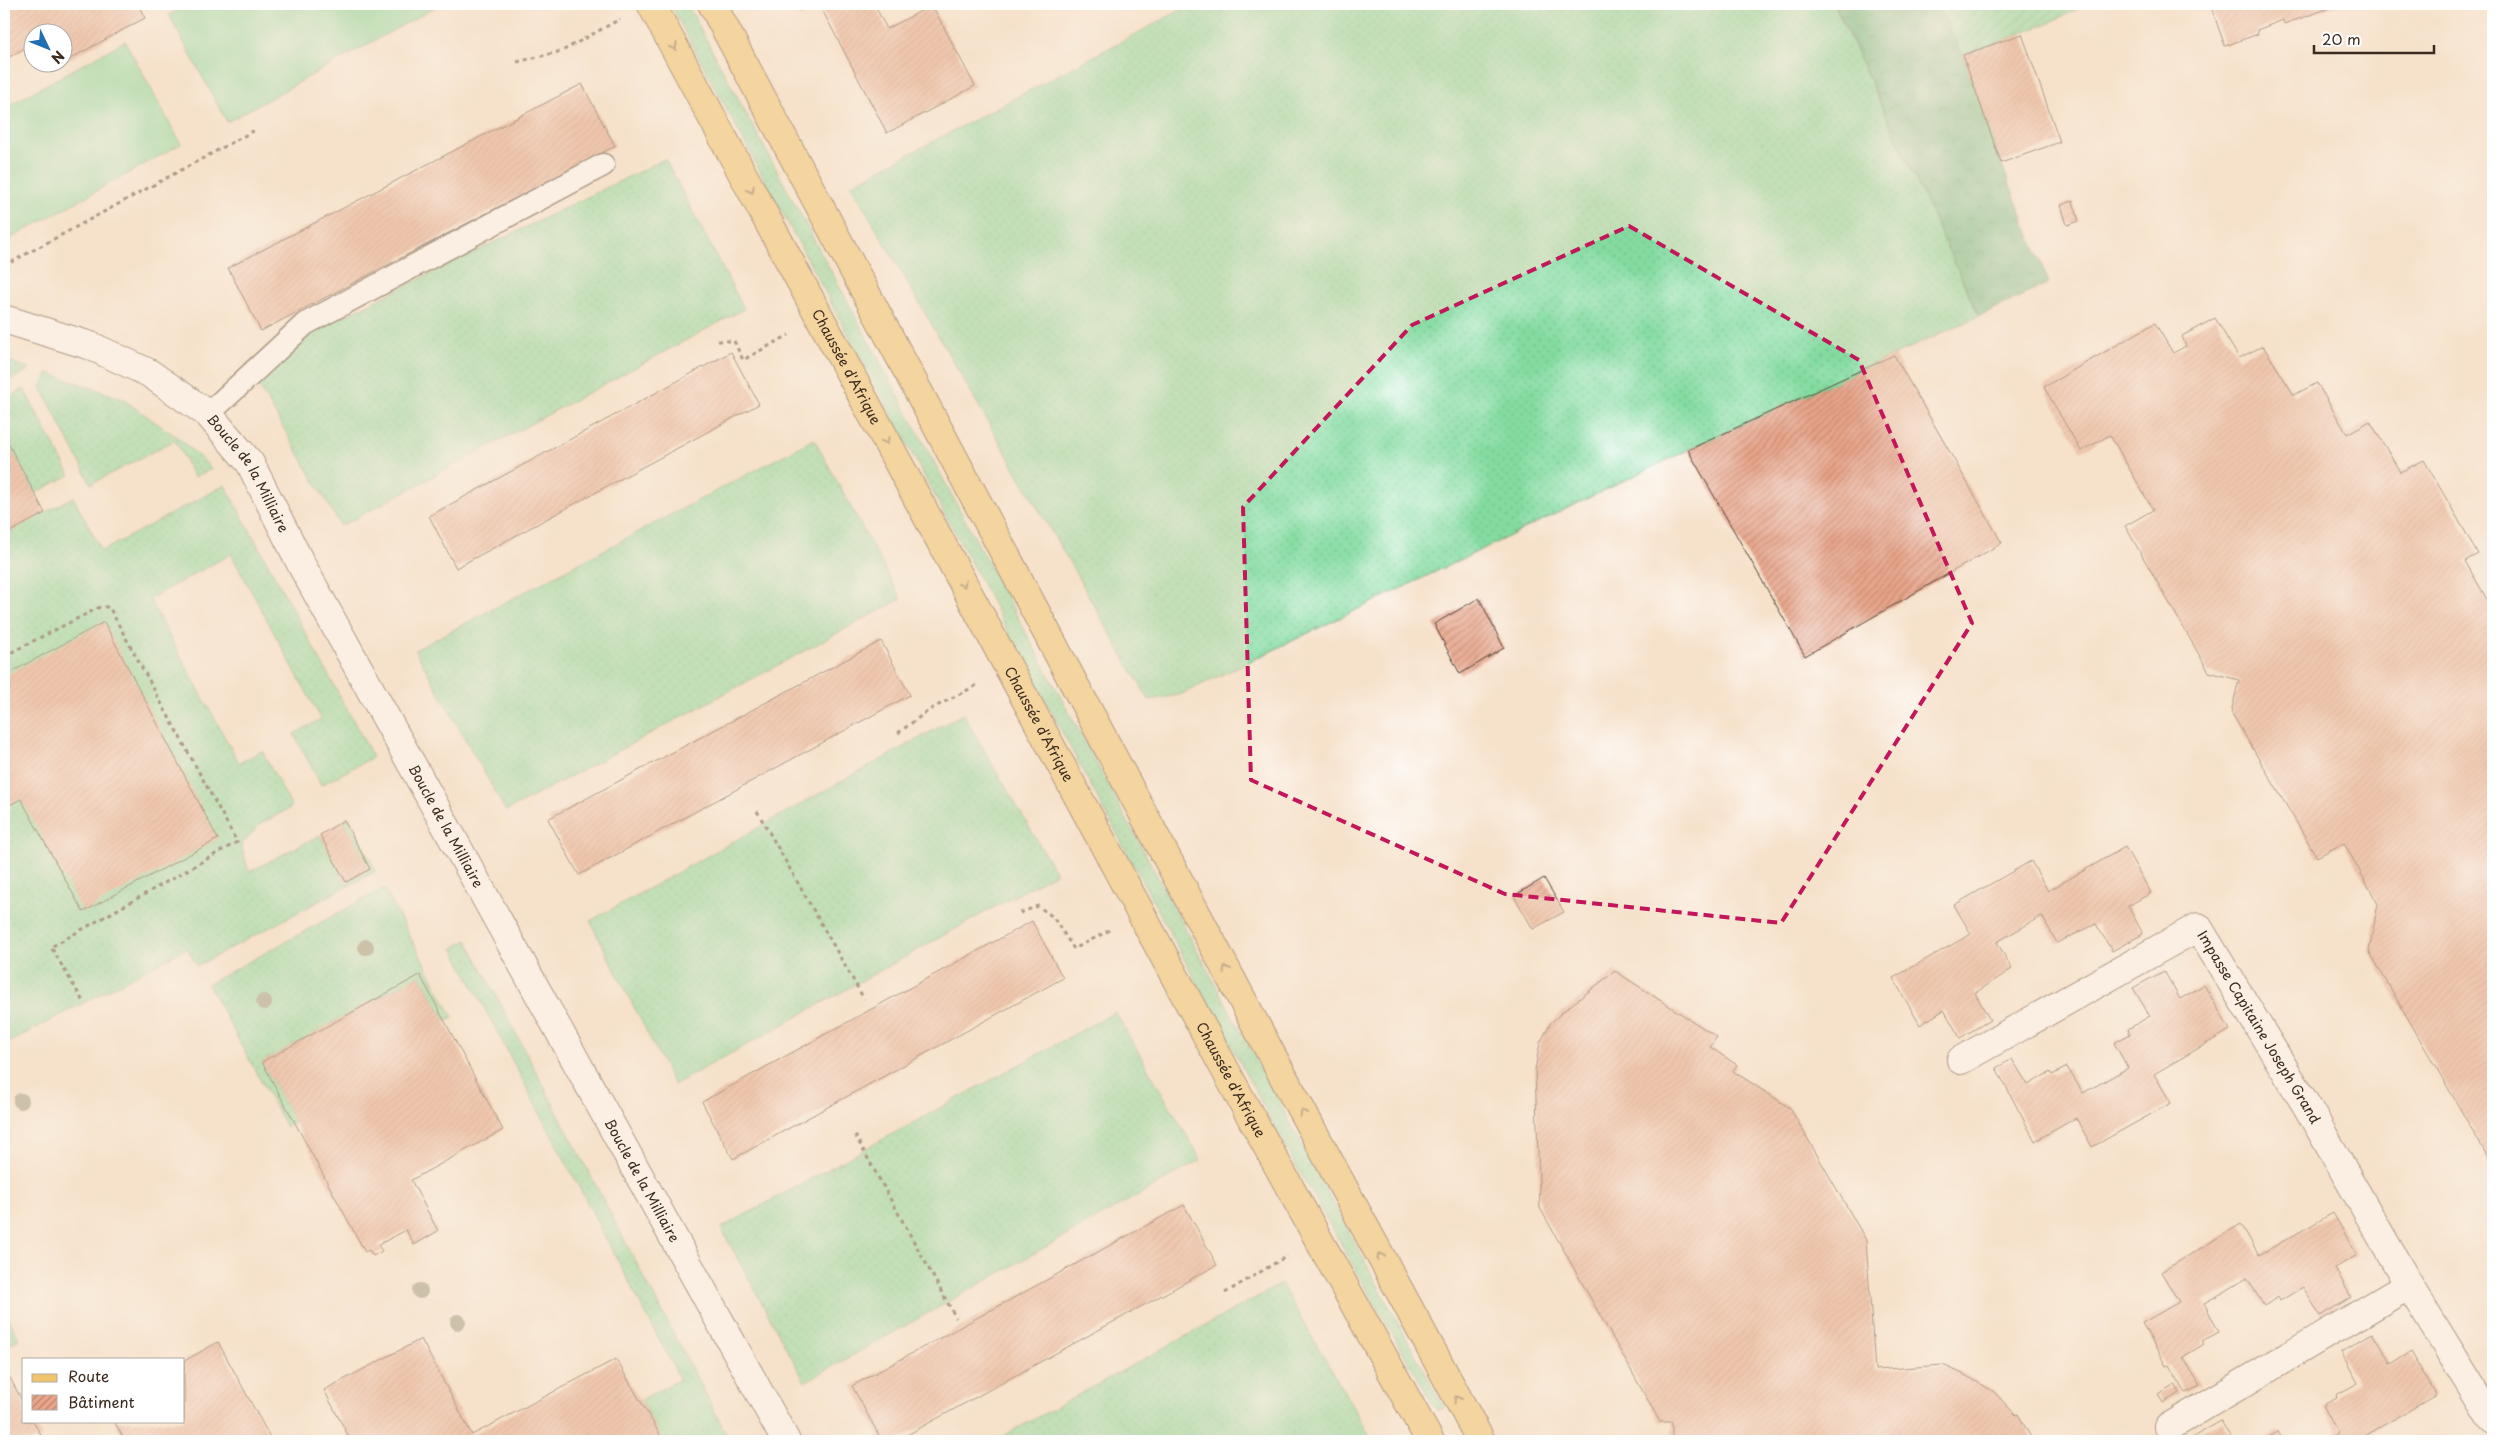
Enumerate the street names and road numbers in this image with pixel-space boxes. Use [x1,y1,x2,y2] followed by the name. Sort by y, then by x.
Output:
[807,305,887,428] street label: Chaussée d'Afrique
[202,409,294,536] street label: Boucle de la Milliaire
[1000,662,1079,786] street label: Chaussée d'Afrique
[404,760,489,891] street label: Boucle de la Milliaire
[2193,926,2326,1128] street label: Impasse Capitaine Joseph Grand
[1191,1018,1271,1141] street label: Chaussée d'Afrique
[600,1115,685,1246] street label: Boucle de la Milliaire

